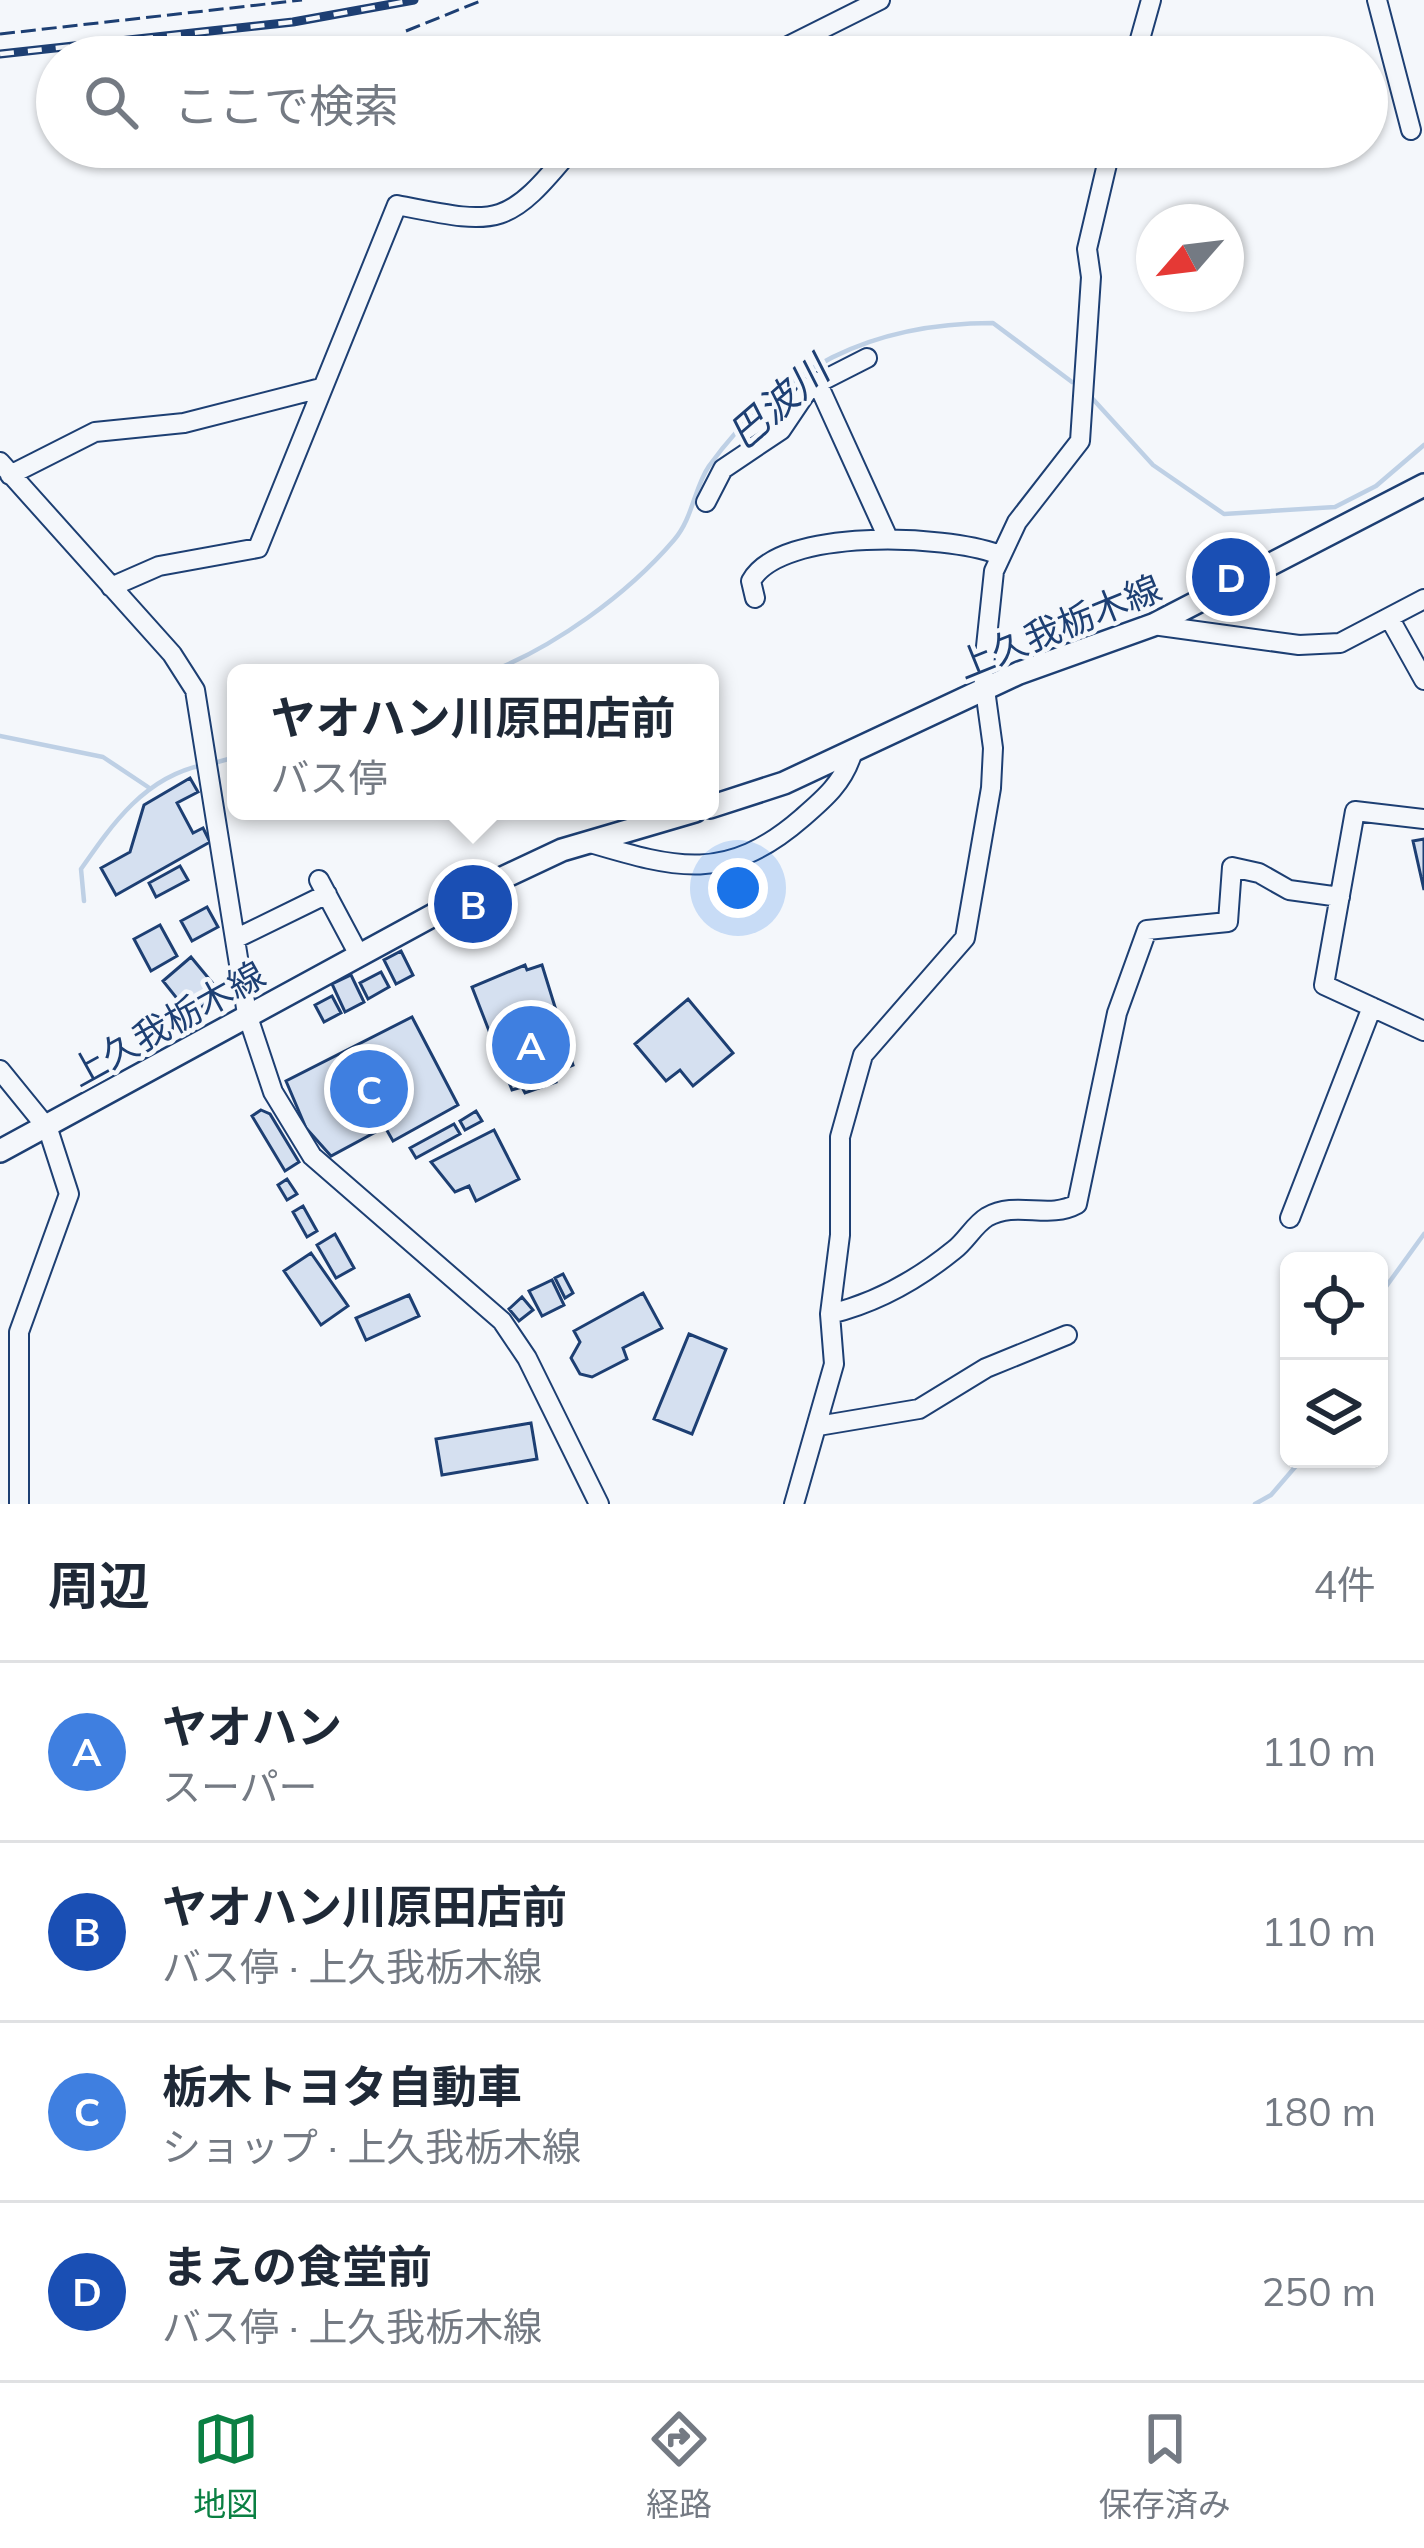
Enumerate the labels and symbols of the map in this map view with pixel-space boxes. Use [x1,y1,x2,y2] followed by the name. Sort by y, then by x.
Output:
[1136,204,1244,312] north arrow
[718,343,841,459] water label: 巴波川
[1192,532,1270,622] pin: D
[950,565,1168,687] street label: 上久我栃木線
[708,858,768,918] your location
[434,859,512,949] pin: B
[62,951,272,1095] street label: 上久我栃木線
[492,1000,570,1090] pin: A
[330,1044,408,1134] pin: C

